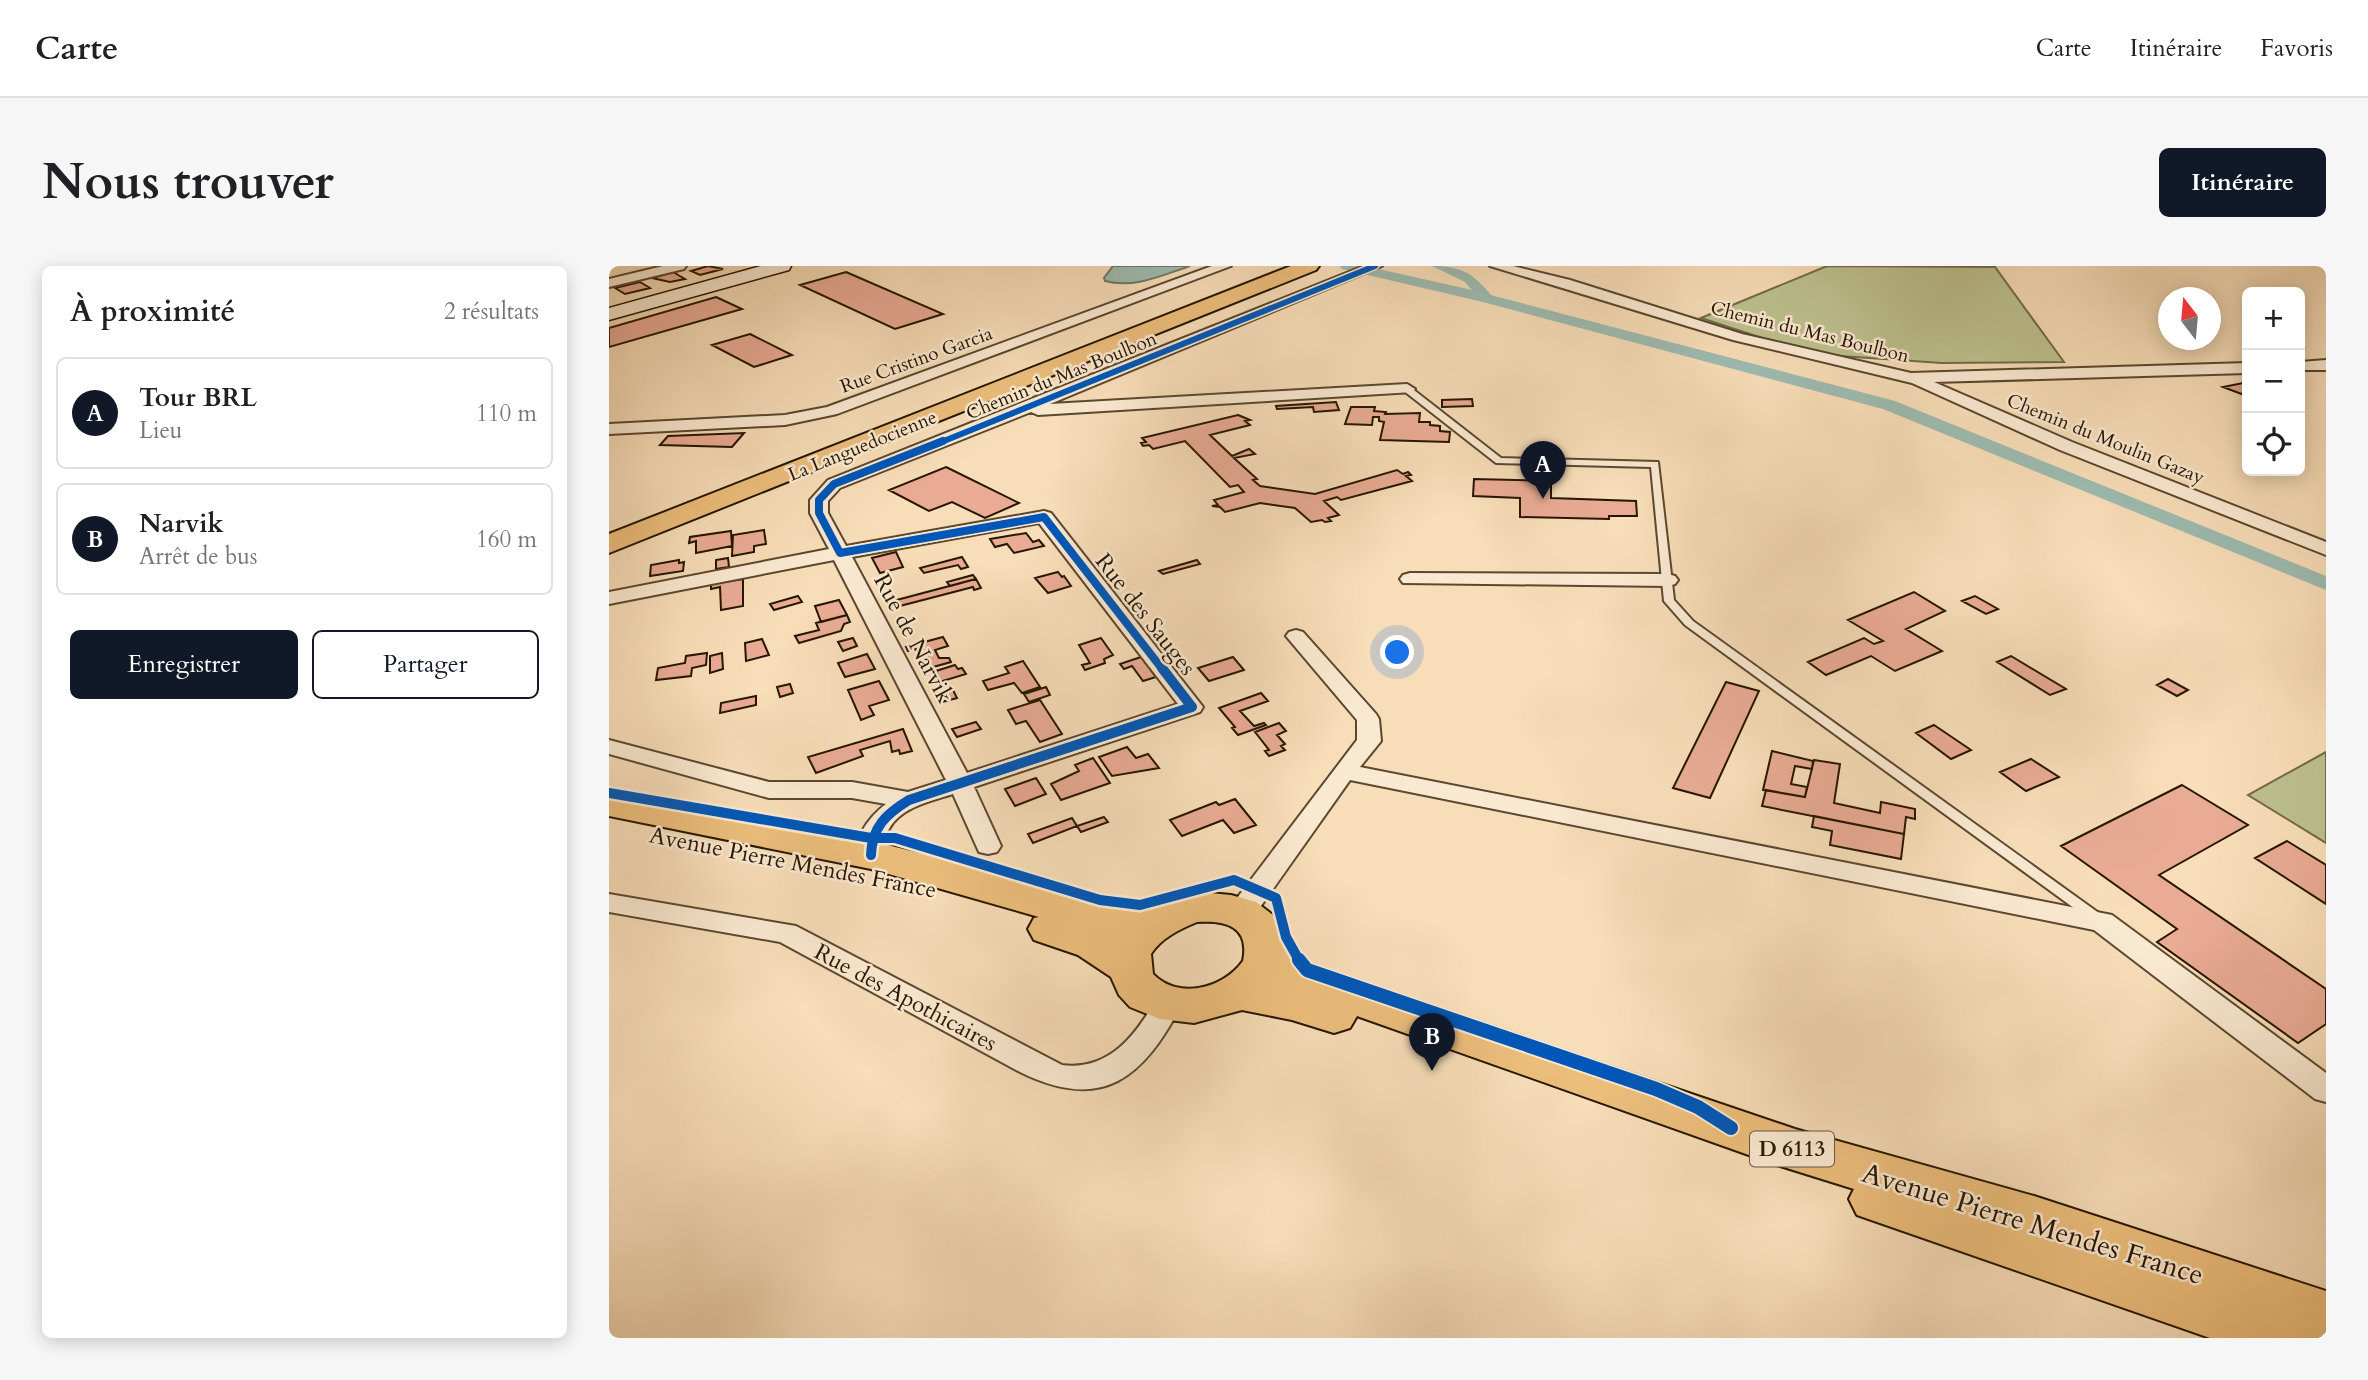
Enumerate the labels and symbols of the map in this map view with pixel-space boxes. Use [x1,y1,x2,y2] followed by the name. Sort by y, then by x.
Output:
[2158,287,2221,350] north arrow
[1708,295,1912,369] street label: Chemin du Mas Boulbon
[837,320,996,400] street label: Rue Cristino Garcia
[962,326,1161,426] street label: Chemin du Mas Boulbon
[2003,387,2208,491] street label: Chemin du Moulin Gazay
[784,404,941,488] street label: La Languedocienne
[1520,441,1566,499] pin: A
[1088,547,1203,682] street label: Rue des Sauges
[866,568,961,709] street label: Rue de Narvik
[1380,635,1414,669] your location
[647,819,939,906] street label: Avenue Pierre Mendes France
[809,936,1002,1059] street label: Rue des Apothicaires
[1409,1013,1455,1071] pin: B
[1750,1132,1834,1166] road number: D 6113
[1857,1154,2208,1294] street label: Avenue Pierre Mendes France

